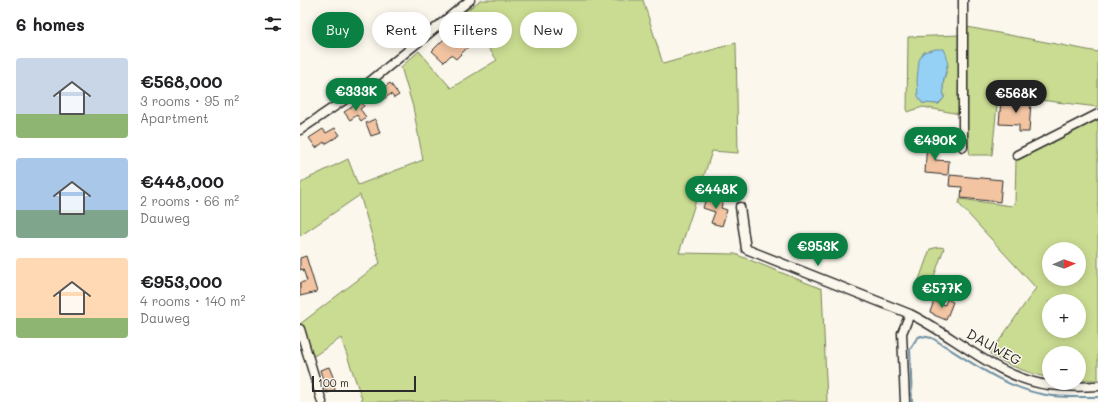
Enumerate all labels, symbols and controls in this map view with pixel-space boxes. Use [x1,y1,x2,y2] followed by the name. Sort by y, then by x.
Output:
[312,12,364,48] chip: Buy
[372,12,431,48] chip: Rent
[439,12,512,48] chip: Filters
[520,12,577,48] chip: New
[16,13,85,35] text: 6 homes
[262,13,284,35] icon: filters
[140,70,223,92] text: €568,000
[48,74,96,122] icon: home
[328,78,384,112] pin: €333K
[988,80,1044,114] pin: €568K
[335,82,377,99] text: €333K
[995,84,1037,101] text: €568K
[140,92,239,109] text: 3 rooms · 95 m²
[140,109,209,126] text: Apartment
[907,127,963,161] pin: €490K
[913,131,957,148] text: €490K
[140,170,224,192] text: €448,000
[48,174,96,222] icon: home
[688,176,744,210] pin: €448K
[694,180,738,197] text: €448K
[140,192,239,209] text: 2 rooms · 66 m²
[140,209,190,226] text: Dauweg
[790,233,846,267] pin: €953K
[797,237,839,254] text: €953K
[1042,242,1086,286] north arrow
[1042,242,1086,390] map controls
[140,270,222,292] text: €953,000
[48,274,96,322] icon: home
[914,275,970,309] pin: €577K
[921,279,963,296] text: €577K
[140,292,245,309] text: 4 rooms · 140 m²
[1042,294,1086,338] button: +
[140,309,190,326] text: Dauweg
[964,324,1025,369] street label: DAUWEG
[1042,346,1086,390] button: −
[312,374,416,393] scale bar
[318,375,349,390] text: 100 m

